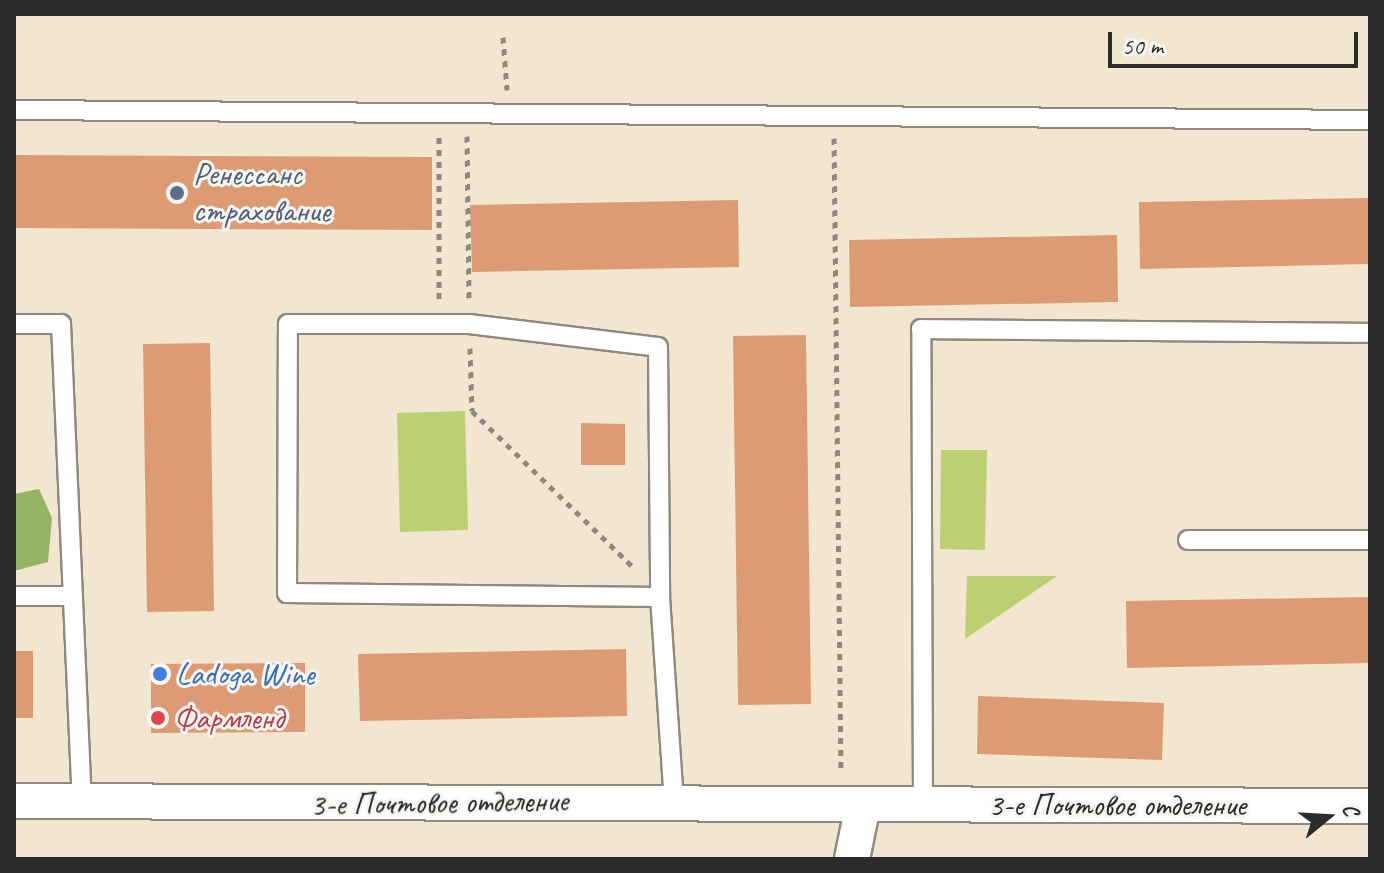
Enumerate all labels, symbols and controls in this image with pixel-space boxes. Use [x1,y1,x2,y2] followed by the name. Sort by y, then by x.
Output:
[1112,16,1362,66] scale bar
[1122,31,1163,61] text: 50 m
[193,156,330,231] place label: Ренессанс страхование
[168,184,186,202] marker: Ренессанс страхование
[176,655,314,693] place label: Ladoga Wine
[151,665,169,683] marker: Ladoga Wine
[174,699,284,737] place label: Фармленд
[149,709,167,727] marker: Фармленд
[1288,777,1368,857] north arrow
[309,782,569,824] street label: 3-е Почтовое отделение
[988,786,1246,824] street label: 3-е Почтовое отделение
[1336,800,1366,819] text: С

